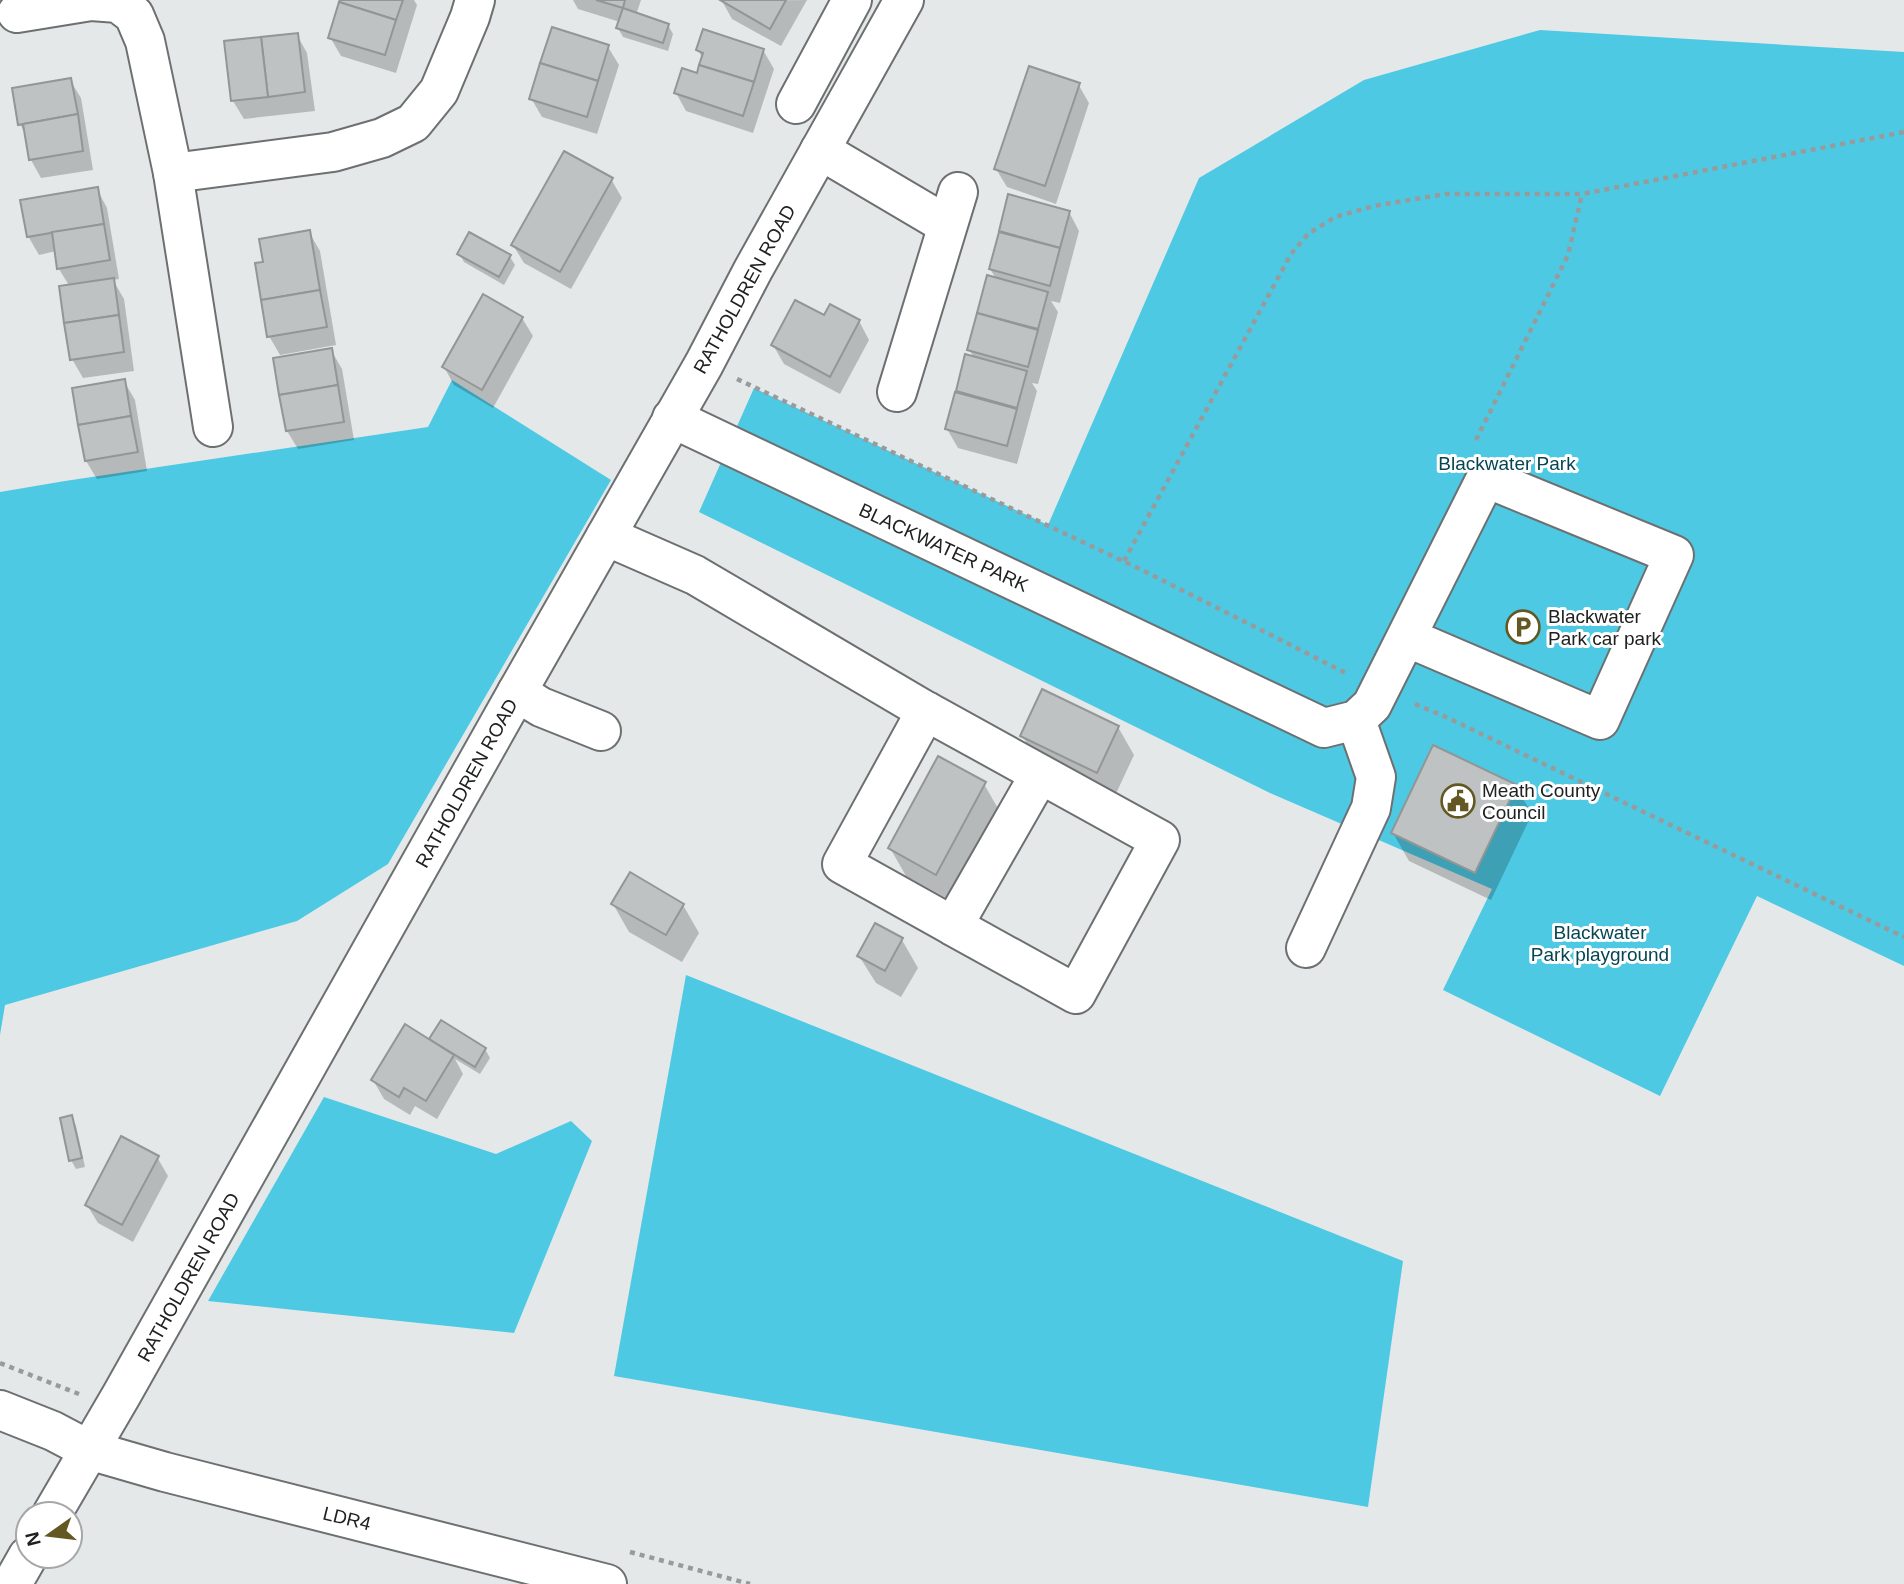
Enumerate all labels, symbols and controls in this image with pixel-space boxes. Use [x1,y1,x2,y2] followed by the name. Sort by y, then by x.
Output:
[689,201,800,377] street label: RATHOLDREN ROAD
[1438,453,1576,474] park label: Blackwater Park
[856,499,1032,596] street label: BLACKWATER PARK
[1548,606,1661,649] place label: Blackwater Park car park
[1504,608,1542,646] parking icon: Blackwater Park car park
[411,695,522,871] street label: RATHOLDREN ROAD
[1482,780,1601,823] place label: Meath County Council
[1439,782,1477,820] public building icon: Meath County Council
[1531,922,1669,965] park label: Blackwater Park playground
[133,1189,244,1365] street label: RATHOLDREN ROAD
[14,1500,84,1570] north arrow
[321,1502,373,1535] street label: LDR4
[21,1530,45,1548] text: N

